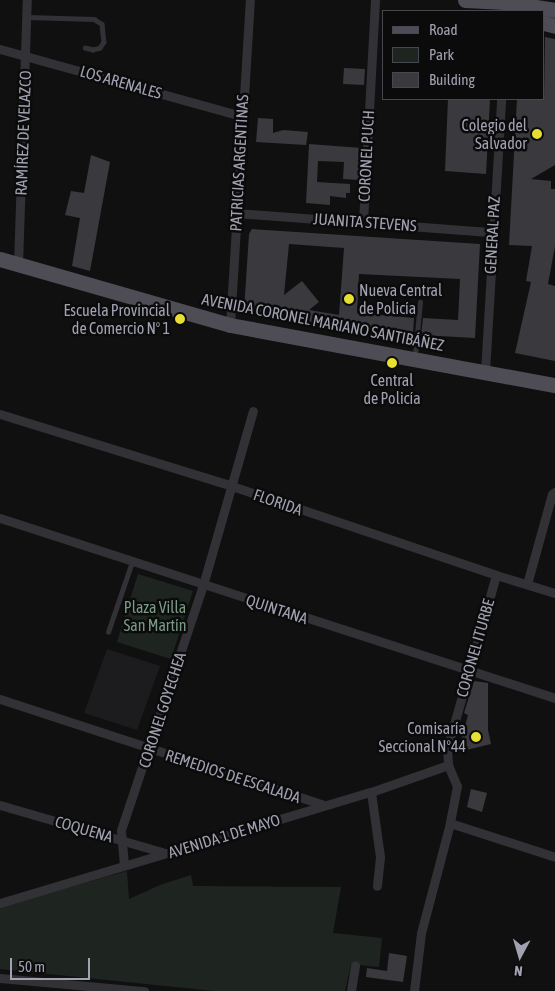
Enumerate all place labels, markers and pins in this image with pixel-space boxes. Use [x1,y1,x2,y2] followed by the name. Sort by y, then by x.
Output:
[462,115,527,153] place label: Colegio del Salvador
[531,128,543,140] marker: Colegio del Salvador
[359,280,442,318] place label: Nueva Central de Policía
[343,293,355,305] marker: Nueva Central de Policía
[64,300,170,338] place label: Escuela Provincial de Comercio N° 1
[174,313,186,325] marker: Escuela Provincial de Comercio N° 1
[386,357,398,369] marker: Central de Policía
[363,370,421,408] place label: Central de Policía
[379,718,466,756] place label: Comisaría Seccional N°44
[470,731,482,743] marker: Comisaría Seccional N°44

